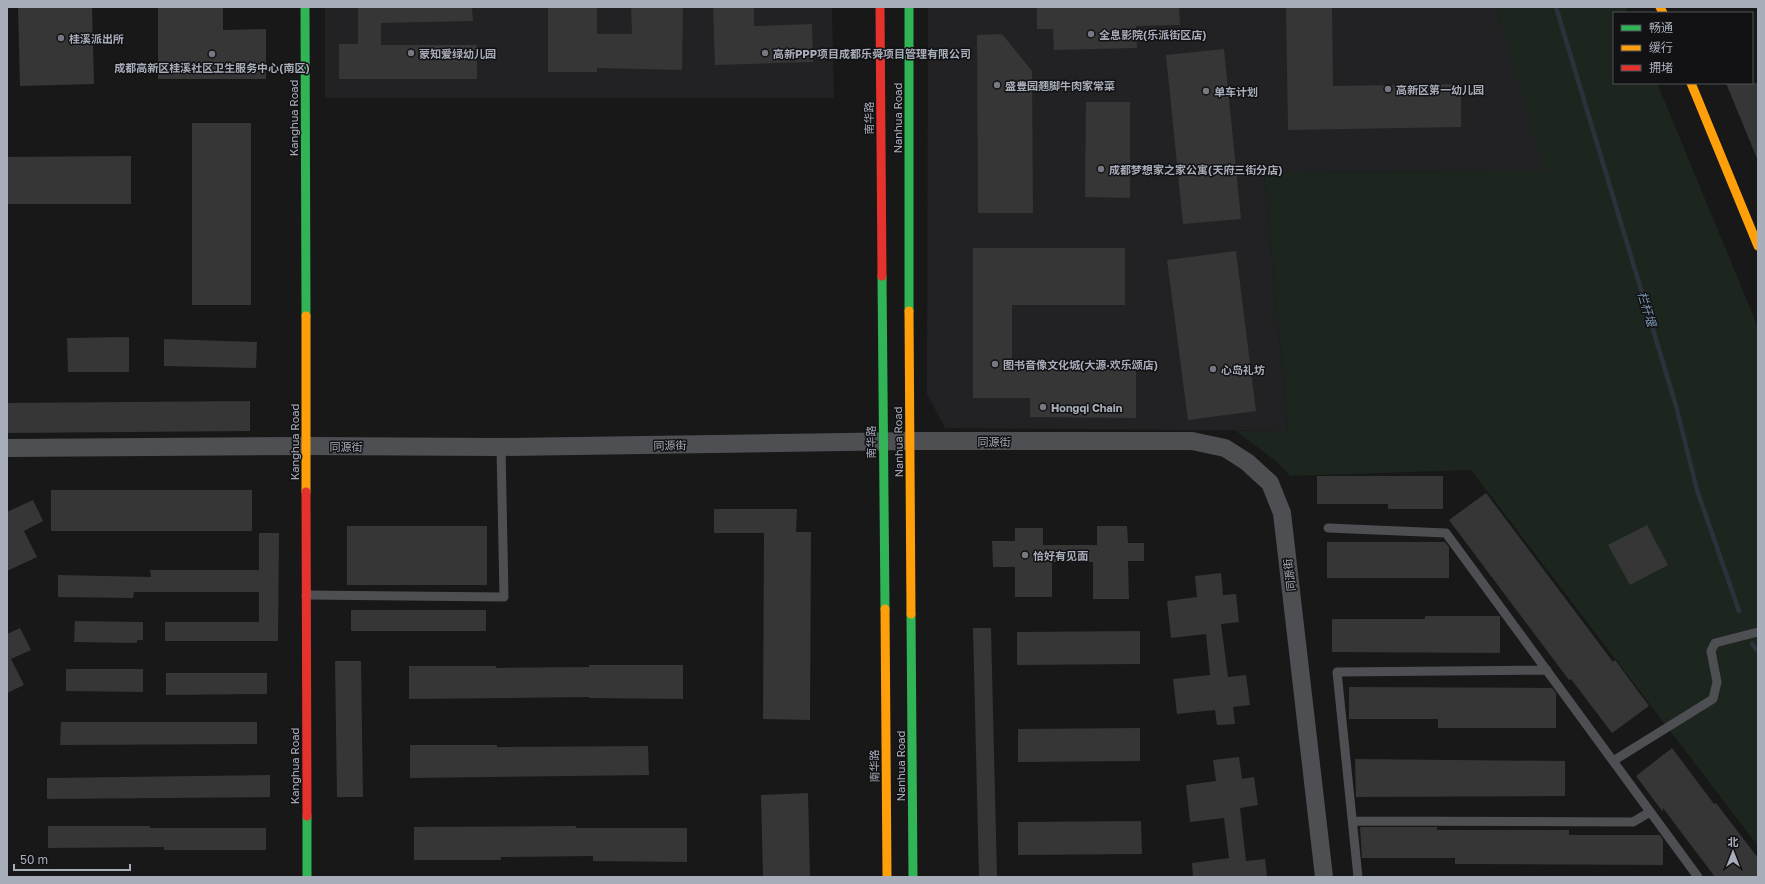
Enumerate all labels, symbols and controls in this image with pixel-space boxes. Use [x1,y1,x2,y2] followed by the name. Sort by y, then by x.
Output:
[1613,12,1753,84] legend
[1649,20,1673,35] text: 畅通
[1099,28,1206,41] place label: 全息影院(乐派街区店)
[1086,29,1096,39] marker: 全息影院(乐派街区店)
[69,32,124,45] place label: 桂溪派出所
[56,33,66,43] marker: 桂溪派出所
[1649,40,1673,55] text: 缓行
[419,47,496,60] place label: 蒙知爱绿幼儿园
[773,47,971,60] place label: 高新PPP项目成都乐舜项目管理有限公司
[406,48,416,58] marker: 蒙知爱绿幼儿园
[760,48,770,58] marker: 高新PPP项目成都乐舜项目管理有限公司
[207,49,217,59] marker: 成都高新区桂溪社区卫生服务中心(南区)
[1649,60,1673,75] text: 拥堵
[114,61,310,74] place label: 成都高新区桂溪社区卫生服务中心(南区)
[1005,79,1115,92] place label: 盛豊园翘脚牛肉家常菜
[287,80,300,156] street label: Kanghua Road
[992,80,1002,90] marker: 盛豊园翘脚牛肉家常菜
[891,83,904,153] street label: Nanhua Road
[1396,83,1484,96] place label: 高新区第一幼儿园
[1383,84,1393,94] marker: 高新区第一幼儿园
[1214,85,1258,98] place label: 单车计划
[1201,86,1211,96] marker: 单车计划
[862,102,875,135] street label: 南华路
[1109,163,1282,176] place label: 成都梦想家之家公寓(天府三街分店)
[1096,164,1106,174] marker: 成都梦想家之家公寓(天府三街分店)
[1635,290,1660,330] water label: 栏杆堰
[1003,358,1158,371] place label: 图书音像文化城(大源·欢乐颂店)
[990,359,1000,369] marker: 图书音像文化城(大源·欢乐颂店)
[1221,363,1265,376] place label: 心岛礼坊
[1208,364,1218,374] marker: 心岛礼坊
[1051,401,1123,414] place label: Hongqi Chain
[1038,402,1048,412] marker: Hongqi Chain
[288,404,301,480] street label: Kanghua Road
[891,407,905,477] street label: Nanhua Road
[864,426,877,459] street label: 南华路
[978,435,1011,448] street label: 同源街
[653,438,687,452] street label: 同源街
[330,440,363,453] street label: 同源街
[1033,549,1088,562] place label: 恰好有见面
[1020,550,1030,560] marker: 恰好有见面
[1281,558,1297,592] street label: 同源街
[288,728,301,804] street label: Kanghua Road
[894,731,907,801] street label: Nanhua Road
[867,749,881,783] street label: 南华路
[1713,832,1753,872] north arrow
[1728,835,1739,848] text: 北
[14,846,130,872] scale bar
[20,852,48,867] text: 50 m

